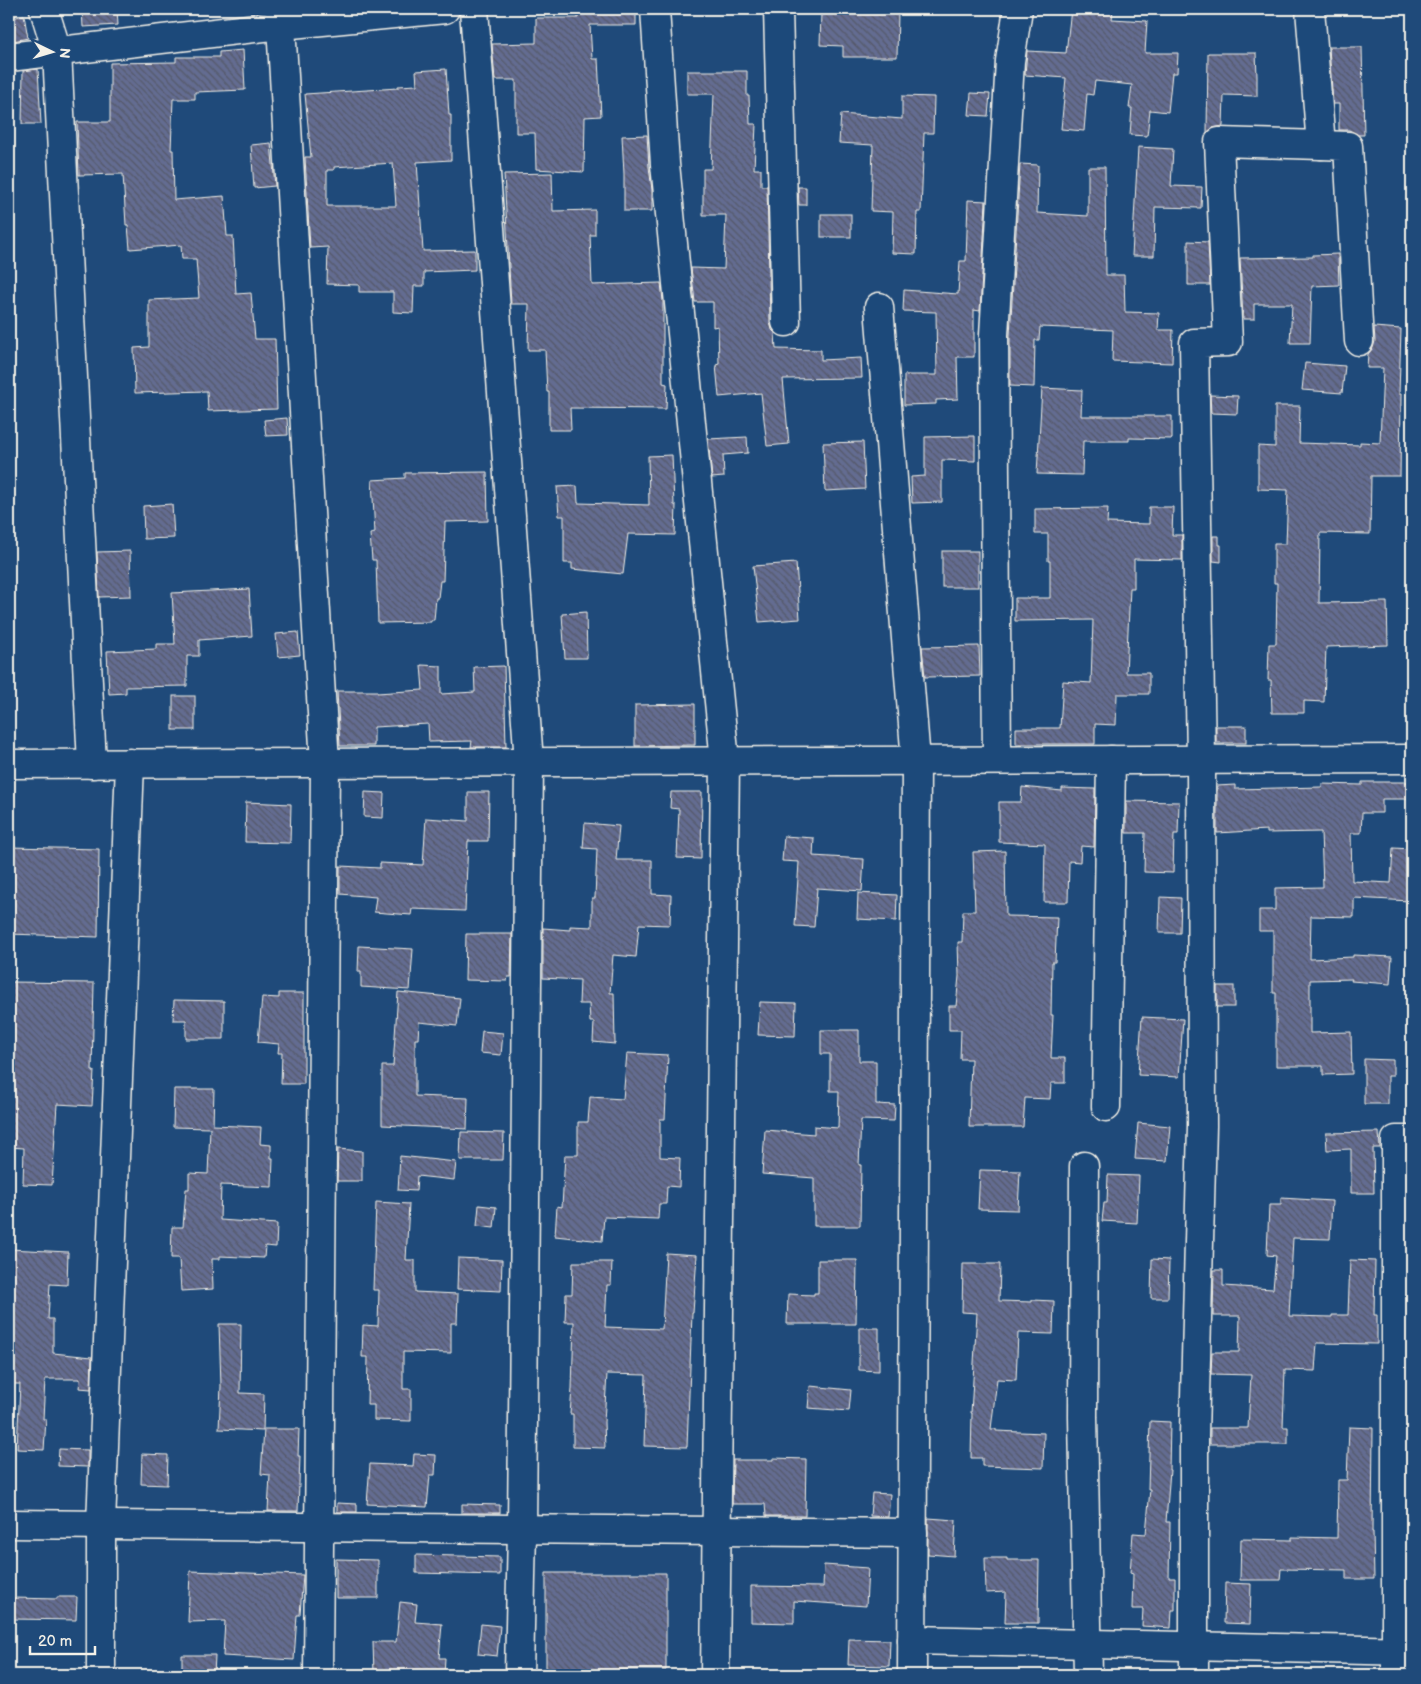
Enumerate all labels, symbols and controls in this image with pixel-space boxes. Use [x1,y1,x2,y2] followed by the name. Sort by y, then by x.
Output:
[28,28,78,78] north arrow
[56,47,73,59] text: N
[30,1624,95,1656] scale bar
[38,1632,72,1651] text: 20 m

